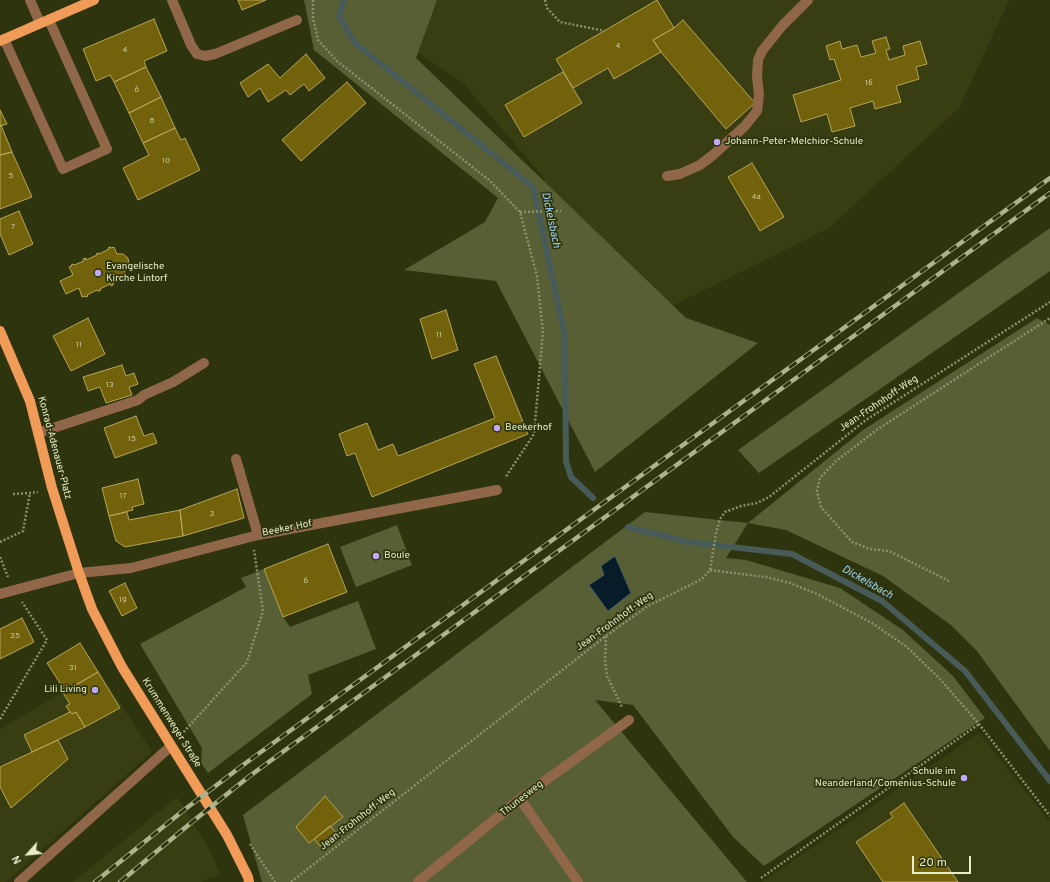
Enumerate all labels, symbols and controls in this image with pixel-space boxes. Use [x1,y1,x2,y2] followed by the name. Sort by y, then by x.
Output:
[616,41,620,51] house number: 4
[123,45,127,55] house number: 4
[865,78,873,88] house number: 16
[135,85,139,95] house number: 6
[150,116,154,126] house number: 8
[725,136,863,148] place label: Johann-Peter-Melchior-Schule
[712,137,722,147] marker: Johann-Peter-Melchior-Schule
[162,156,170,166] house number: 10
[9,171,13,181] house number: 5
[538,191,562,249] water label: Dickelsbach
[751,192,761,202] house number: 4a
[11,222,15,232] house number: 7
[106,261,167,284] place label: Evangelische Kirche Lintorf
[93,268,103,278] marker: Evangelische Kirche Lintorf
[436,330,442,340] house number: 11
[76,340,82,350] house number: 11
[837,373,921,435] street label: Jean-Frohnhoff-Weg
[106,380,114,390] house number: 13
[34,395,74,501] street label: Konrad-Adenauer-Platz
[505,422,552,434] place label: Beekerhof
[492,423,502,433] marker: Beekerhof
[128,434,136,444] house number: 15
[119,491,127,501] house number: 17
[210,509,214,519] house number: 3
[261,518,313,540] street label: Beeker Hof
[384,550,410,562] place label: Boule
[371,551,381,561] marker: Boule
[839,563,895,603] water label: Dickelsbach
[304,576,308,586] house number: 6
[574,590,656,654] street label: Jean-Frohnhoff-Weg
[119,595,127,605] house number: 19
[10,631,20,641] house number: 35
[69,663,77,673] house number: 31
[139,676,203,770] street label: Krummenweger Straße
[44,684,87,696] place label: Lili Living
[90,685,100,695] marker: Lili Living
[815,766,956,790] place label: Schule im Neanderland/Comenius-Schule
[959,773,969,783] marker: Schule im Neanderland/Comenius-Schule
[498,779,546,819] street label: Thunesweg
[318,787,398,853] street label: Jean-Frohnhoff-Weg
[8,834,48,874] north arrow
[914,848,973,874] scale bar
[9,853,25,866] text: N
[919,855,947,871] text: 20 m

